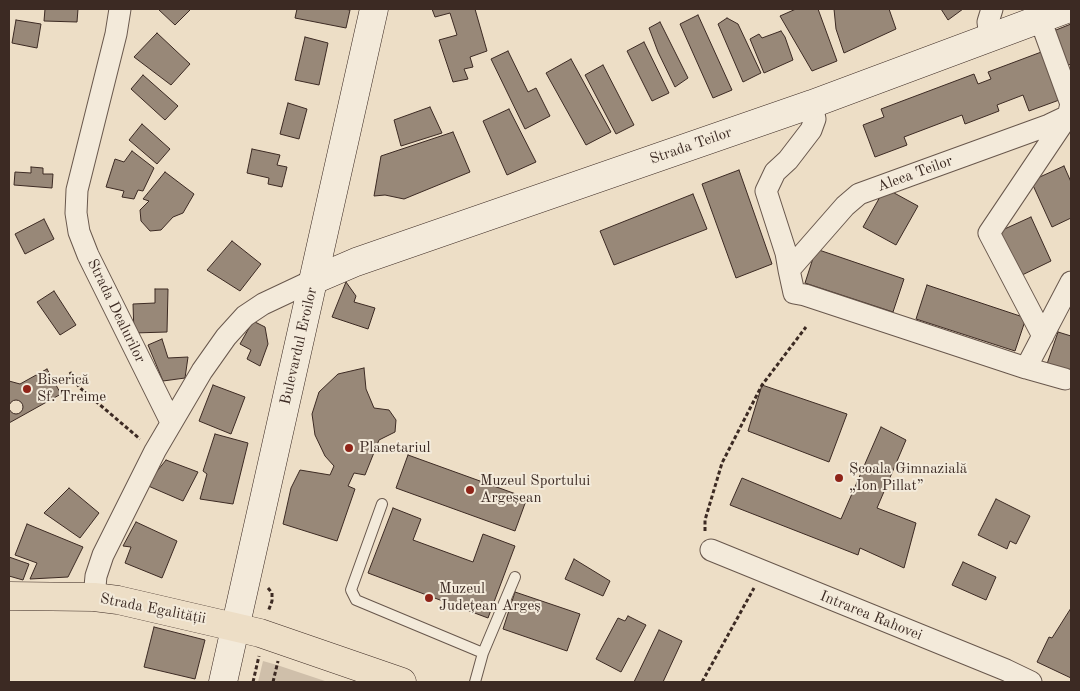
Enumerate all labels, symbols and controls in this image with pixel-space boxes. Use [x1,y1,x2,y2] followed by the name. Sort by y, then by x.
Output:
[647,124,735,168] street label: Strada Teilor
[875,152,955,196] street label: Aleea Teilor
[83,256,149,366] street label: Strada Dealurilor
[277,285,321,407] street label: Bulevardul Eroilor
[37,371,106,406] place label: Biserică Sf. Treime
[21,383,33,395] marker: Biserică Sf. Treime
[359,439,431,457] place label: Planetariul
[343,442,355,454] marker: Planetariul
[849,460,967,495] place label: Școala Gimnazială „Ion Pillat”
[480,472,590,507] place label: Muzeul Sportului Argeșean
[833,472,845,484] marker: Școala Gimnazială „Ion Pillat”
[464,484,476,496] marker: Muzeul Sportului Argeșean
[439,580,541,615] place label: Muzeul Județean Argeș
[817,587,925,645] street label: Intrarea Rahovei
[99,590,207,628] street label: Strada Egalității
[423,592,435,604] marker: Muzeul Județean Argeș

